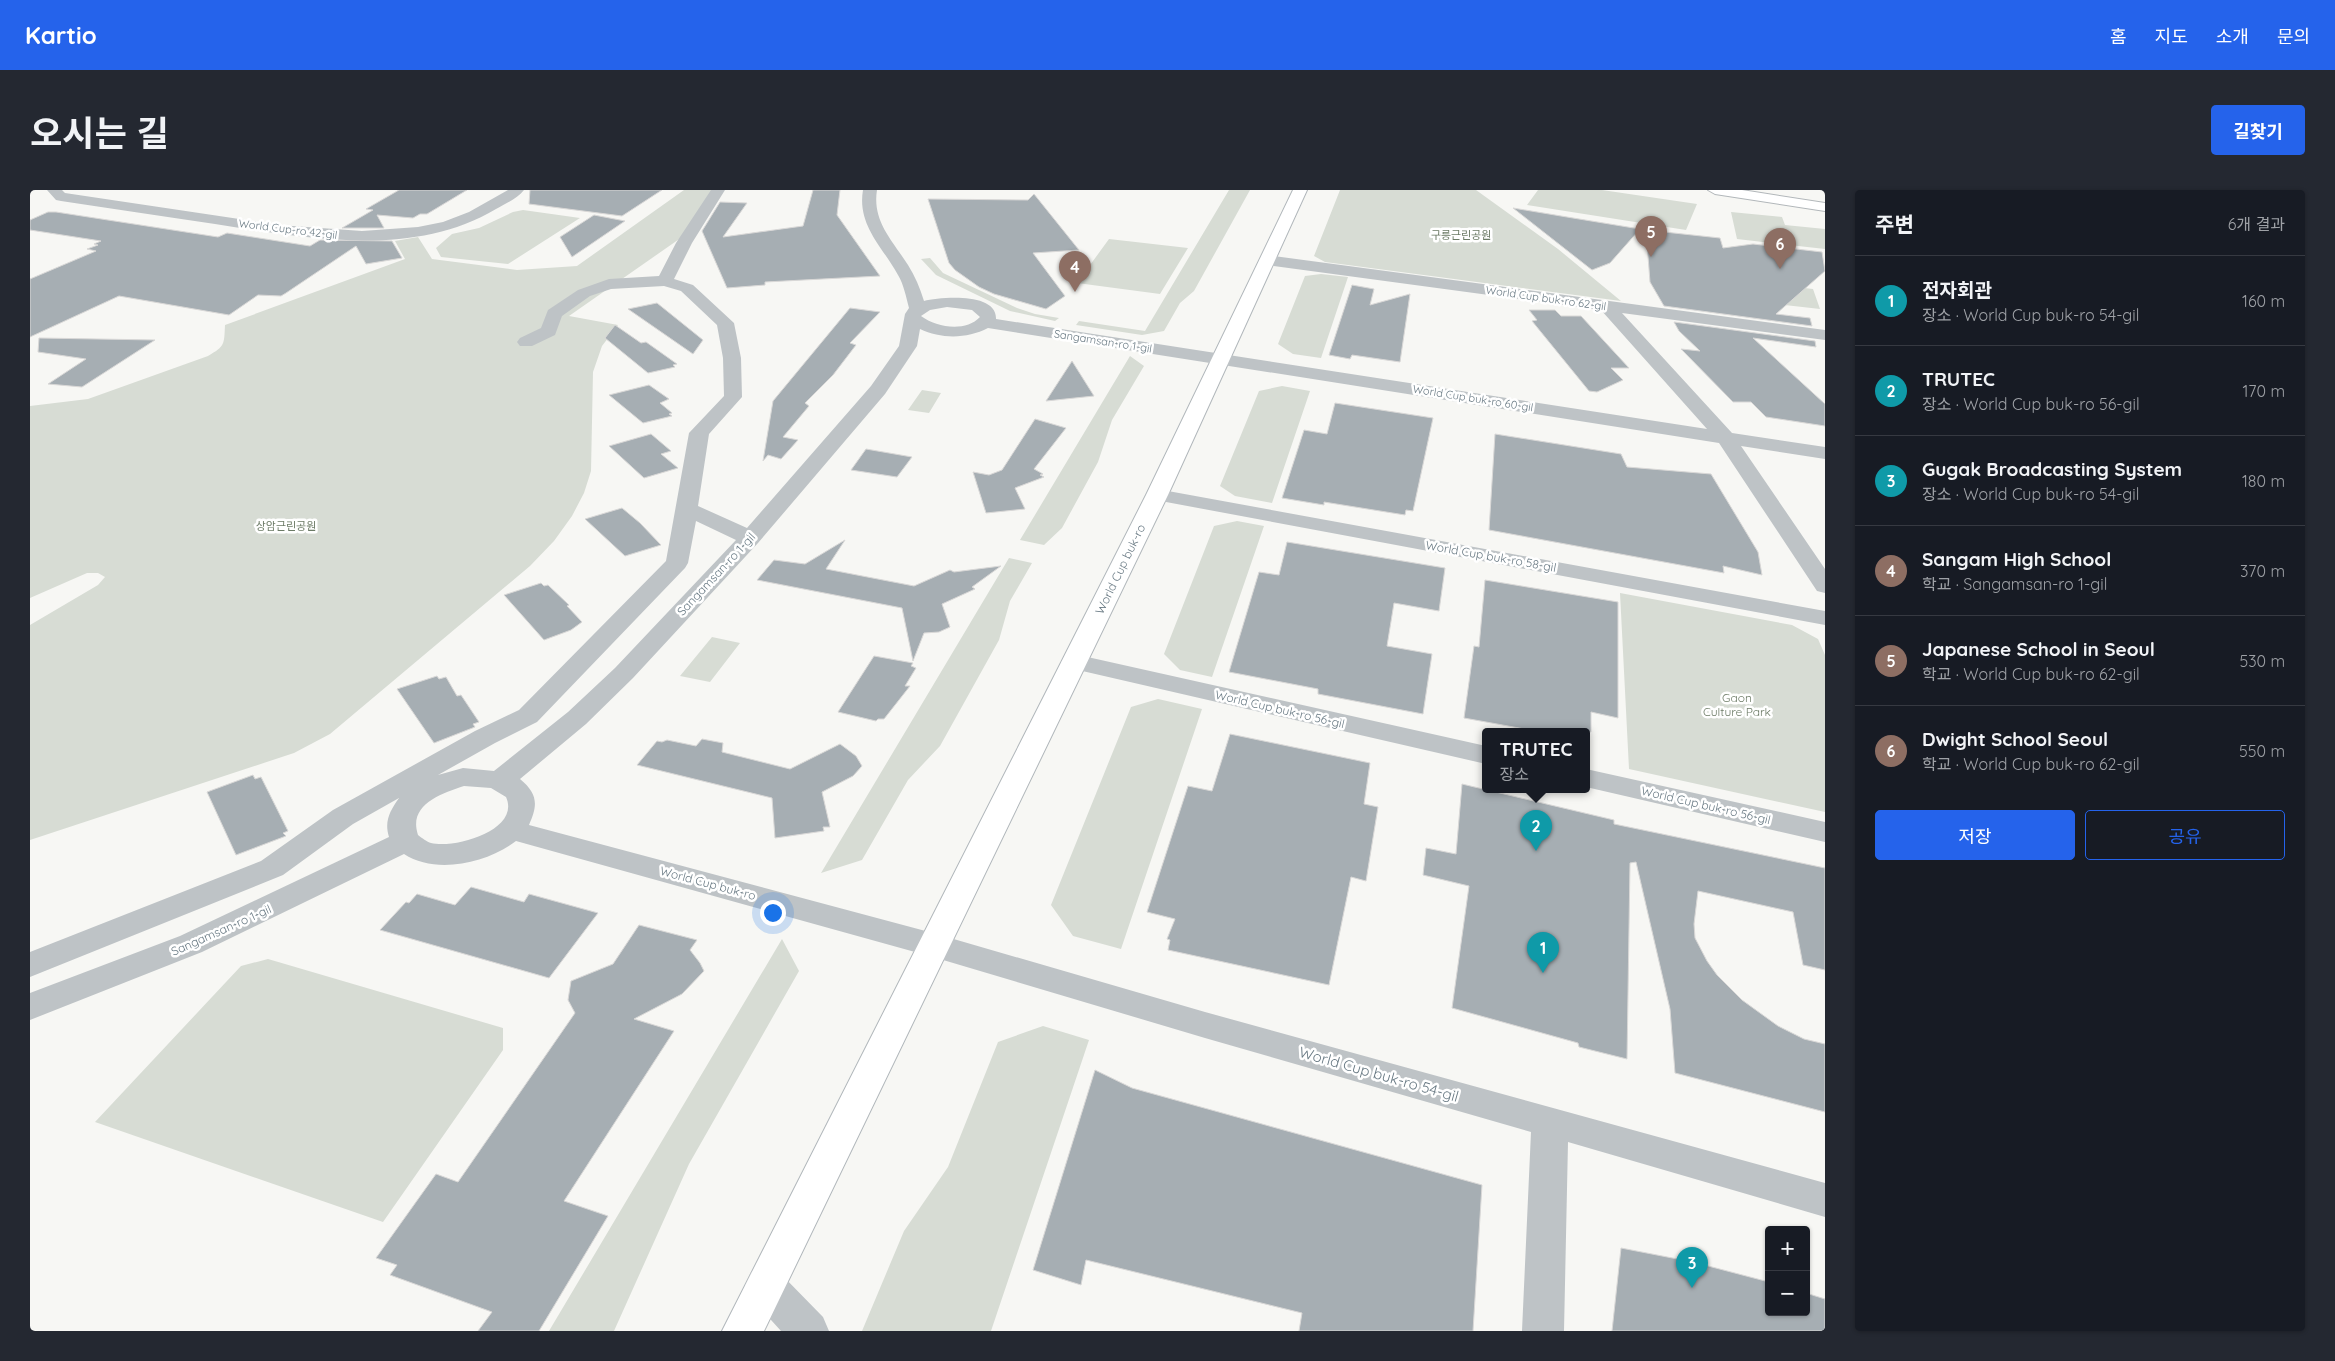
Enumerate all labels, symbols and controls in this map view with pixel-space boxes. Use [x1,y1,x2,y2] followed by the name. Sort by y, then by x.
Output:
[25,20,97,50] text: Kartio
[2110,25,2127,48] text: 홈
[2155,25,2188,48] text: 지도
[2216,25,2249,48] text: 소개
[2277,25,2310,48] text: 문의
[2211,105,2305,155] button: 길찾기
[30,111,169,155] text: 오시는 길
[1875,211,1914,237] text: 주변
[2228,214,2285,234] text: 6개 결과
[238,216,338,242] street label: World Cup-ro 42-gil
[1635,216,1667,257] pin: 5
[1431,228,1491,242] park label: 구릉근린공원
[1764,228,1796,269] pin: 6
[1059,251,1091,292] pin: 4
[1922,278,1992,302] text: 전자회관
[1485,283,1607,313] street label: World Cup buk-ro 62-gil
[1888,291,1894,311] text: 1
[2242,291,2285,311] text: 160 m
[1922,305,2139,325] text: 장소 · World Cup buk-ro 54-gil
[1053,326,1153,356] street label: Sangamsan-ro 1-gil
[1922,367,1995,391] text: TRUTEC
[1886,381,1896,401] text: 2
[2242,381,2285,401] text: 170 m
[1412,382,1534,414] street label: World Cup buk-ro 60-gil
[1922,394,2140,414] text: 장소 · World Cup buk-ro 56-gil
[1922,457,2182,481] text: Gugak Broadcasting System
[1887,471,1895,491] text: 3
[2242,471,2285,491] text: 180 m
[1922,484,2139,504] text: 장소 · World Cup buk-ro 54-gil
[256,519,316,533] park label: 상암근린공원
[1092,521,1148,617] street label: World Cup buk-ro
[674,529,758,619] street label: Sangamsan-ro 1-gil
[1425,537,1557,575] street label: World Cup buk-ro 58-gil
[1922,547,2111,571] text: Sangam High School
[1886,561,1896,581] text: 4
[2240,561,2285,581] text: 370 m
[1922,574,2107,594] text: 학교 · Sangamsan-ro 1-gil
[1922,637,2155,661] text: Japanese School in Seoul
[1886,651,1896,671] text: 5
[2239,651,2285,671] text: 530 m
[1922,664,2140,684] text: 학교 · World Cup buk-ro 62-gil
[1214,687,1346,731] street label: World Cup buk-ro 56-gil
[1703,690,1771,719] park label: Gaon Culture Park
[1922,727,2108,751] text: Dwight School Seoul
[1482,728,1590,793] popup
[1500,737,1572,761] text: TRUTEC
[1887,741,1895,761] text: 6
[2239,741,2285,761] text: 550 m
[1922,754,2140,774] text: 학교 · World Cup buk-ro 62-gil
[1500,764,1529,784] text: 장소
[1640,783,1772,827] street label: World Cup buk-ro 56-gil
[1520,810,1552,851] pin: 2
[1875,810,2075,860] button: 저장
[2085,810,2285,860] button: 공유
[658,863,758,903] street label: World Cup buk-ro
[760,900,786,926] your location
[169,901,273,959] street label: Sangamsan-ro 1-gil
[1527,932,1559,973] pin: 1
[1297,1042,1461,1106] street label: World Cup buk-ro 54-gil
[1765,1226,1810,1316] map controls
[1765,1226,1810,1271] button: +
[1676,1247,1708,1288] pin: 3
[1765,1271,1810,1316] button: −

